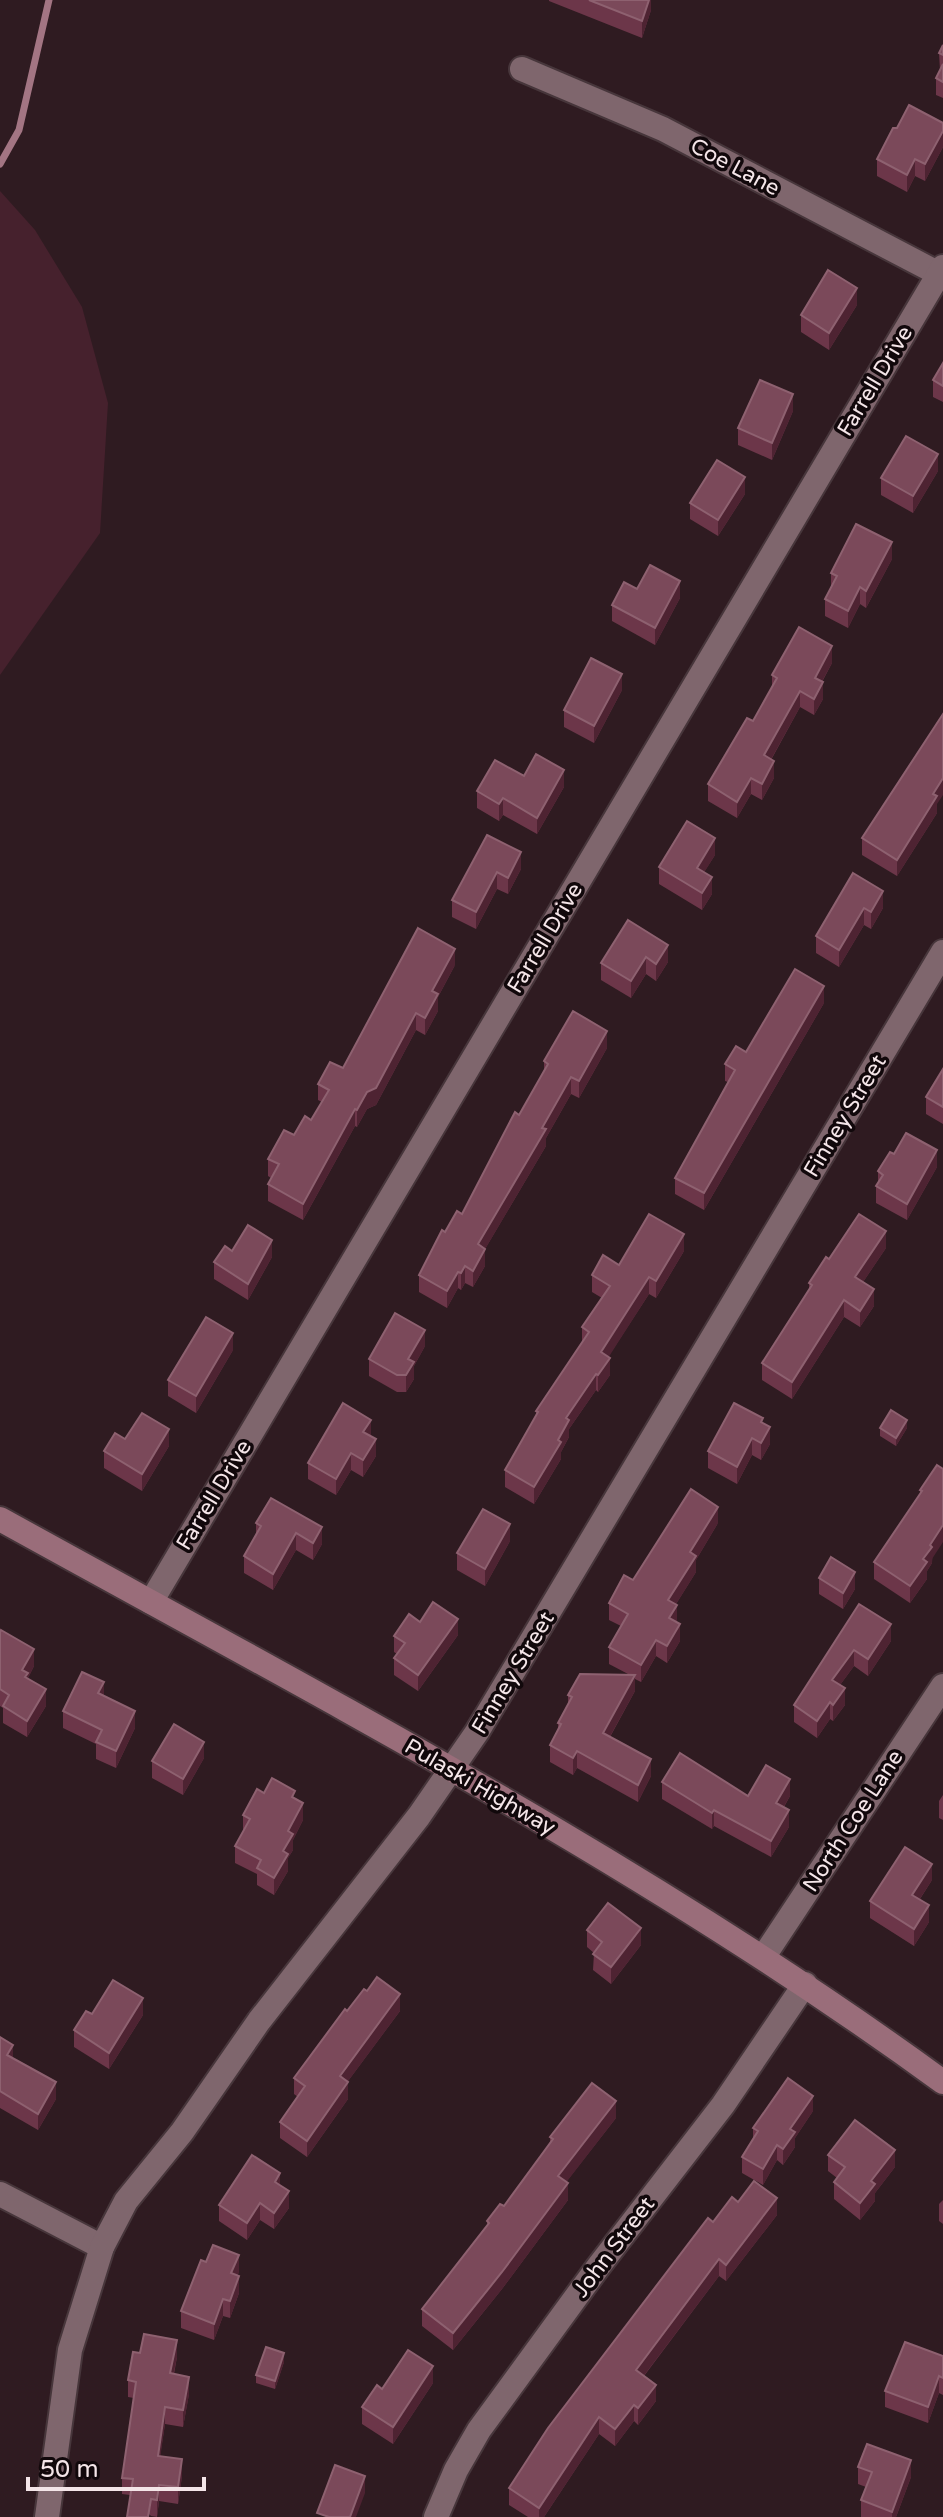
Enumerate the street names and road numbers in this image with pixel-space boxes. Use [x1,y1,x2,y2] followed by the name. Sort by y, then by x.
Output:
[686,133,784,201] street label: Coe Lane
[832,321,918,441] street label: Farrell Drive
[502,878,588,998] street label: Farrell Drive
[798,1050,892,1182] street label: Finney Street
[171,1435,257,1555] street label: Farrell Drive
[466,1607,560,1739] street label: Finney Street
[400,1733,560,1841] street label: Pulaski Highway
[797,1745,909,1897] street label: North Coe Lane
[568,2192,660,2302] street label: John Street

